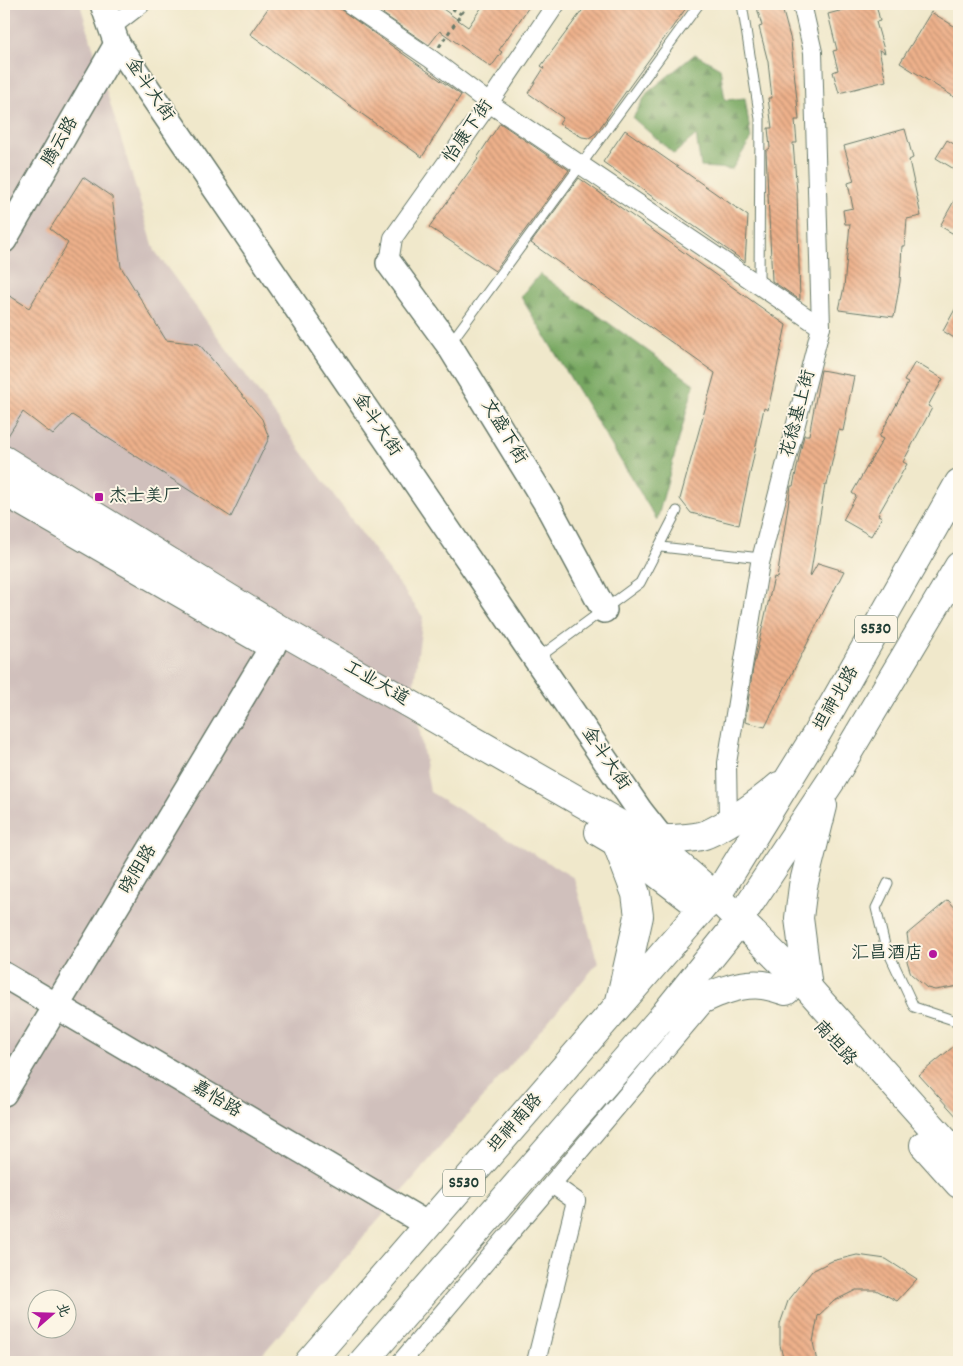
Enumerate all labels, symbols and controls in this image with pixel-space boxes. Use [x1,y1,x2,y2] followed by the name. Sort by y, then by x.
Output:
[119,53,179,127] street label: 金斗大街
[438,95,500,169] street label: 怡康下街
[37,112,85,172] street label: 腾云路
[775,367,823,461] street label: 花稔基上街
[346,388,406,462] street label: 金斗大街
[474,395,532,469] street label: 文盛下街
[109,485,181,510] place label: 杰士美厂
[93,491,105,503] marker: 杰士美厂
[855,616,897,642] road number: S530
[339,655,413,713] street label: 工业大道
[808,662,866,736] street label: 坦神北路
[575,722,635,796] street label: 金斗大街
[114,840,164,900] street label: 晓阳路
[851,942,923,967] place label: 汇昌酒店
[927,948,939,960] marker: 汇昌酒店
[807,1016,861,1072] street label: 南坦路
[186,1075,246,1125] street label: 嘉怡路
[483,1089,549,1159] street label: 坦神南路
[443,1170,485,1196] road number: S530
[28,1288,78,1338] north arrow
[51,1300,74,1320] text: 北

